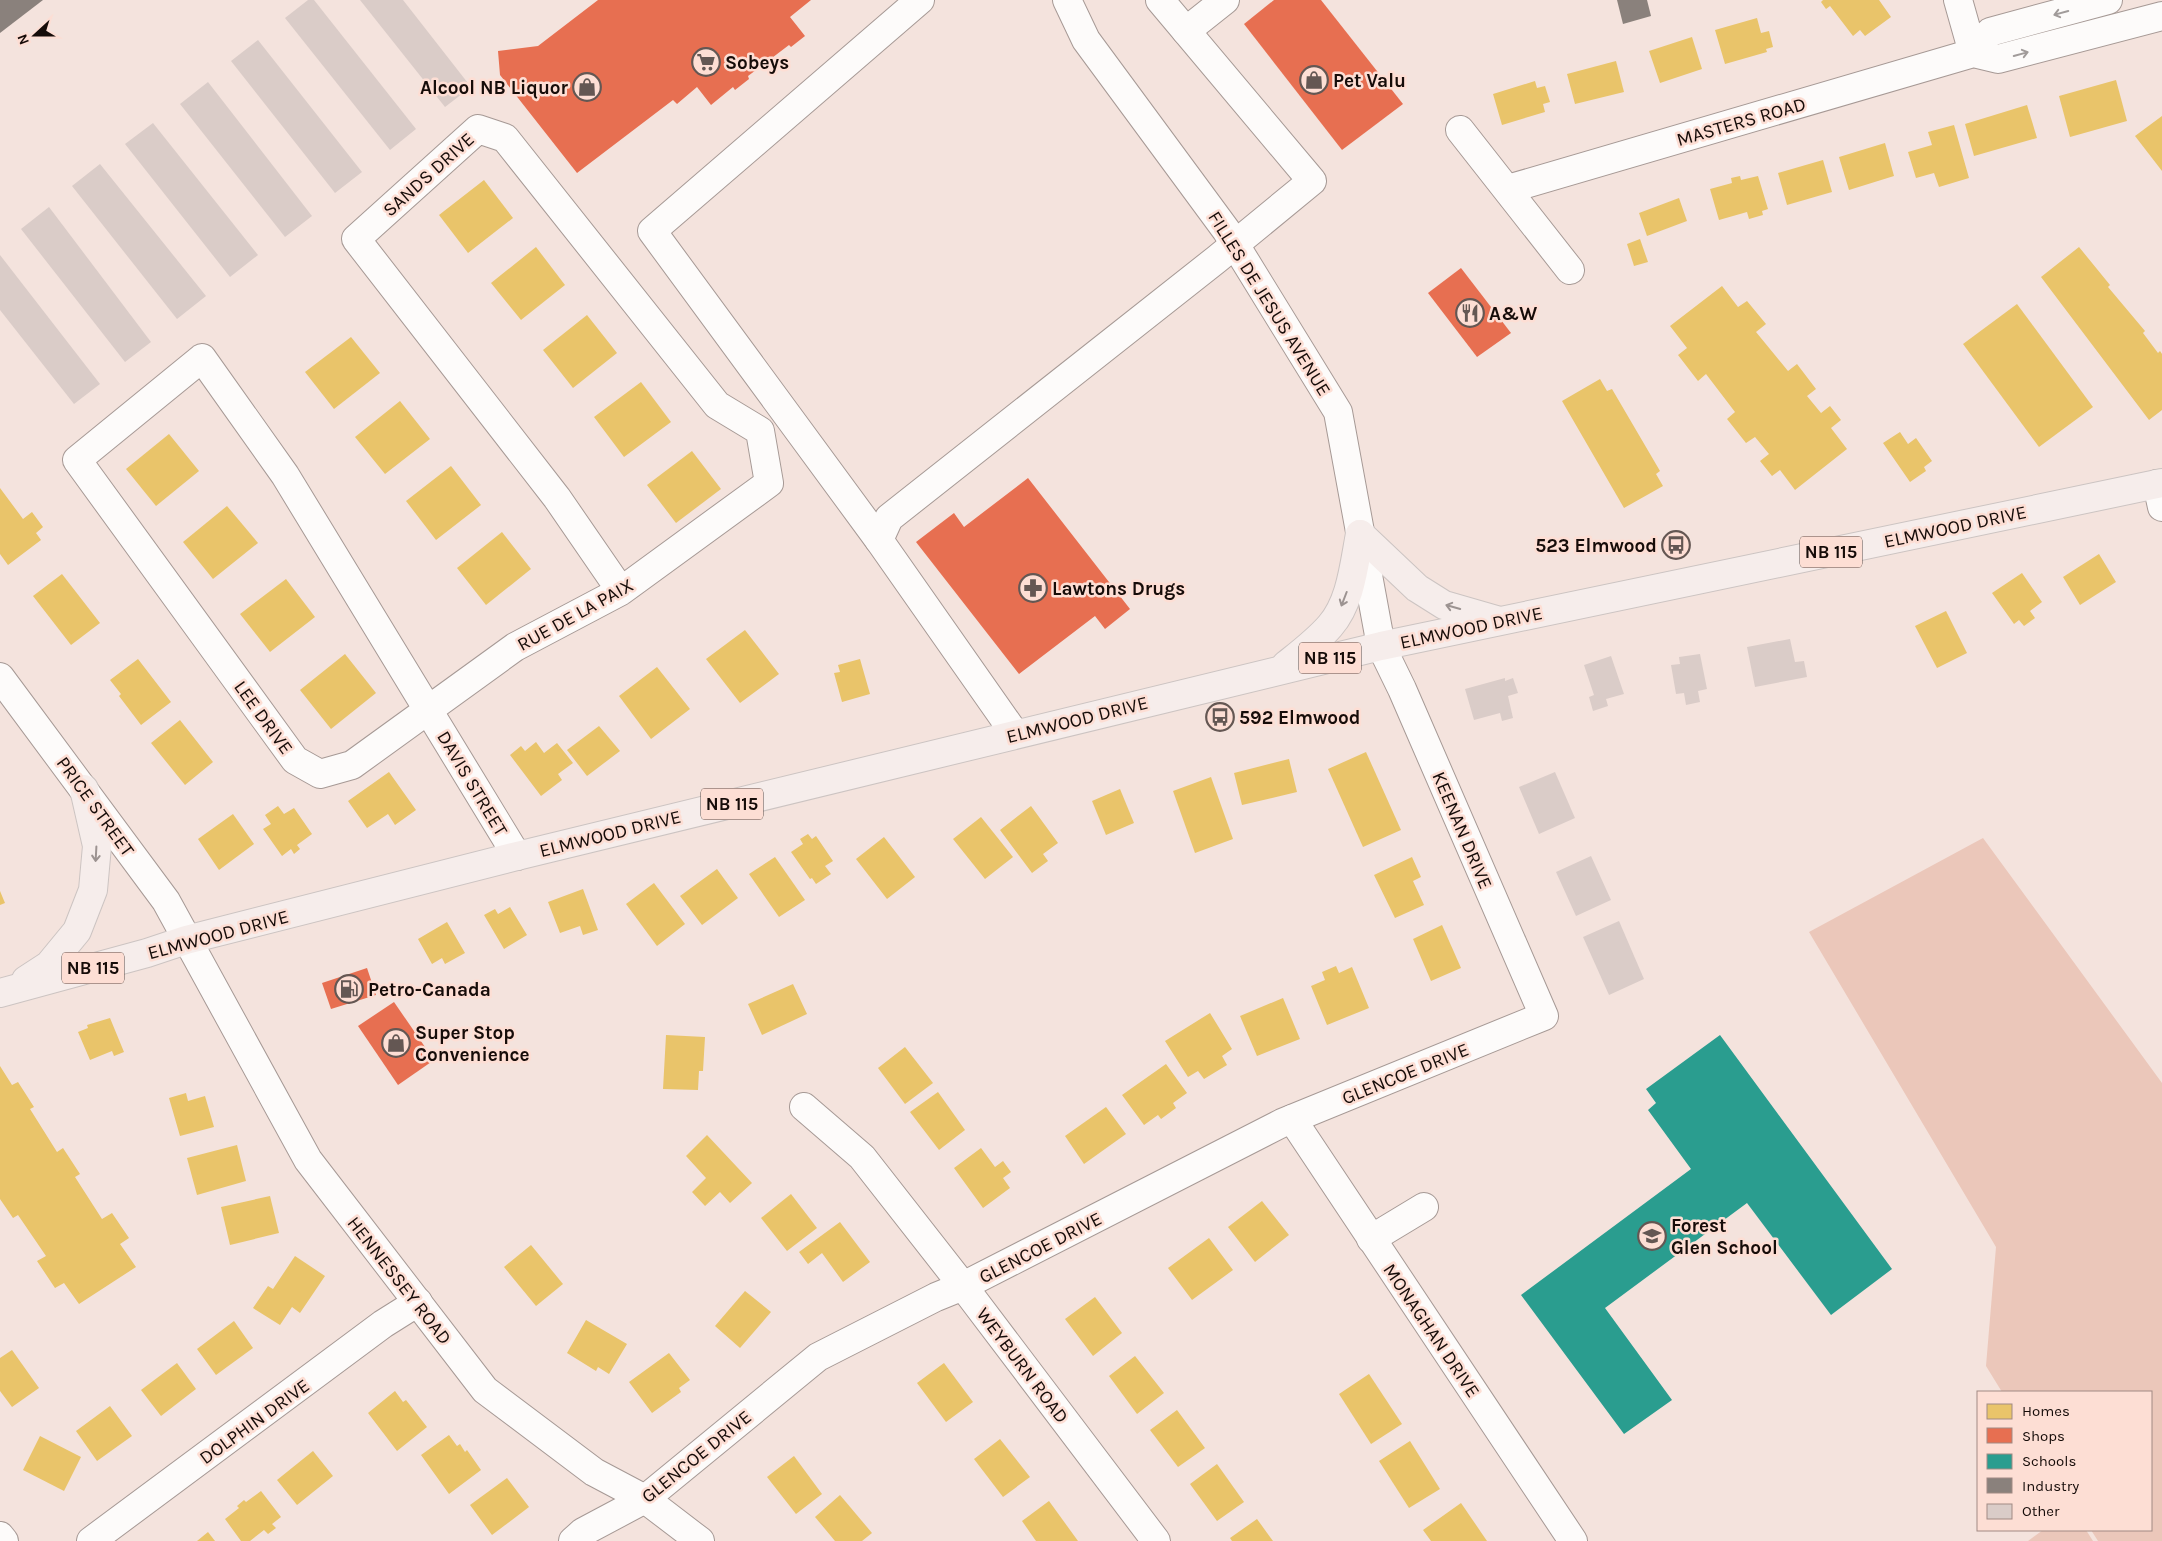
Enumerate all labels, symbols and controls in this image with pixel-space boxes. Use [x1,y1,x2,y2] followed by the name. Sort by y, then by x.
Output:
[2053,8,2069,18] one-way arrow
[10,10,60,60] north arrow
[14,32,33,47] text: N
[691,47,721,77] supermarket icon: Sobeys
[2012,48,2028,58] one-way arrow
[725,52,789,74] place label: Sobeys
[1299,65,1329,95] shop icon: Pet Valu
[1333,70,1406,92] place label: Pet Valu
[572,72,602,102] shop icon: Alcool NB Liquor
[420,77,569,99] place label: Alcool NB Liquor
[1674,93,1809,151] street label: MASTERS ROAD
[379,128,479,221] street label: SANDS DRIVE
[1203,207,1335,400] street label: FILLES DE JESUS AVENUE
[1455,298,1485,328] restaurant icon: A&W
[1489,303,1537,325] place label: A&W
[1882,501,2028,553] street label: ELMWOOD DRIVE
[1661,530,1691,560] bus stop icon: 523 Elmwood
[1535,535,1657,557] place label: 523 Elmwood
[1800,536,1862,568] road number: NB 115
[1018,573,1048,603] pharmacy icon: Lawtons Drugs
[514,574,637,656] street label: RUE DE LA PAIX
[1052,578,1185,600] place label: Lawtons Drugs
[1339,591,1349,606] one-way arrow
[1398,602,1544,654] street label: ELMWOOD DRIVE
[1445,602,1461,612] one-way arrow
[1299,642,1361,674] road number: NB 115
[229,676,297,759] street label: LEE DRIVE
[1004,692,1150,748] street label: ELMWOOD DRIVE
[1205,702,1235,732] bus stop icon: 592 Elmwood
[1239,707,1361,729] place label: 592 Elmwood
[432,727,512,840] street label: DAVIS STREET
[52,752,139,861] street label: PRICE STREET
[1427,768,1497,892] street label: KEENAN DRIVE
[701,789,763,820] road number: NB 115
[537,806,683,862] street label: ELMWOOD DRIVE
[91,845,100,861] one-way arrow
[145,906,291,964] street label: ELMWOOD DRIVE
[62,952,124,984] road number: NB 115
[334,974,364,1004] fuel station icon: Petro-Canada
[368,979,491,1001] place label: Petro-Canada
[415,1022,530,1066] place label: Super Stop Convenience
[381,1028,411,1058] shop icon: Super Stop Convenience
[1339,1038,1472,1109] street label: GLENCOE DRIVE
[975,1207,1105,1288] street label: GLENCOE DRIVE
[343,1212,456,1349] street label: HENNESSEY ROAD
[1671,1215,1778,1259] place label: Forest Glen School
[1637,1221,1667,1251] school or university icon: Forest Glen School
[1378,1260,1484,1402] street label: MONAGHAN DRIVE
[972,1304,1073,1428] street label: WEYBURN ROAD
[195,1375,314,1469] street label: DOLPHIN DRIVE
[1977,1391,2152,1531] legend
[2022,1402,2070,1420] text: Homes
[637,1406,756,1508] street label: GLENCOE DRIVE
[2022,1427,2065,1445] text: Shops
[2022,1452,2076,1470] text: Schools
[2022,1477,2079,1495] text: Industry
[2022,1502,2060,1520] text: Other

